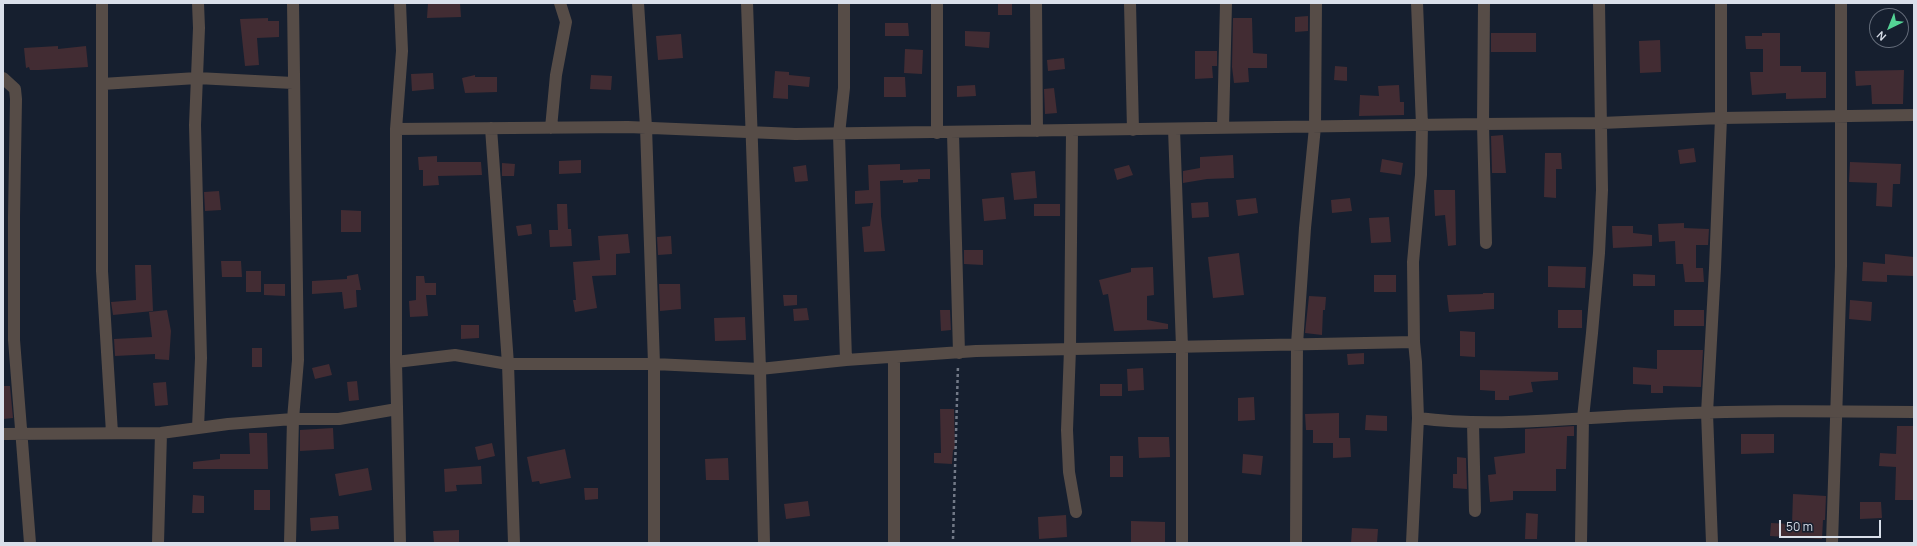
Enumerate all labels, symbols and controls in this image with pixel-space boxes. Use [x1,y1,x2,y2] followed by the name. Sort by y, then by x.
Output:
[1869,8,1909,48] north arrow
[1873,28,1889,45] text: N
[1781,512,1883,538] scale bar
[1786,518,1813,535] text: 50 m

